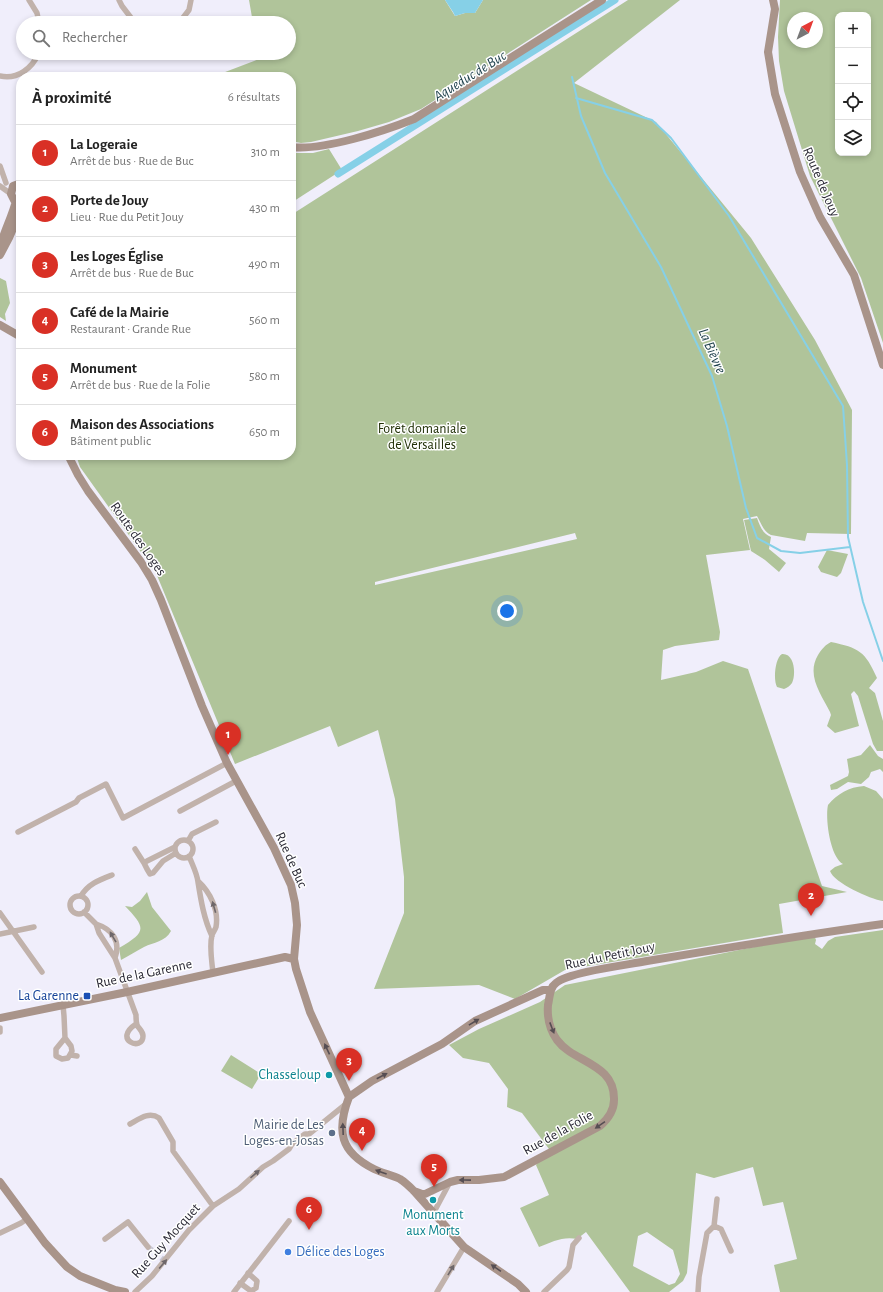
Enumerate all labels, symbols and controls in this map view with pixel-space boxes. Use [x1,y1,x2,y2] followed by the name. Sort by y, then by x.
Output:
[787,12,823,48] north arrow
[835,12,871,156] map controls
[835,12,871,48] button: +
[16,16,296,60] search box
[30,27,52,49] icon: search
[62,30,127,45] text: Rechercher
[430,47,510,105] water label: Aqueduc de Buc
[835,48,871,84] button: −
[835,84,871,120] button: locate
[32,89,112,106] text: À proximité
[228,91,280,104] text: 6 résultats
[835,120,871,156] button: layers
[70,137,138,152] text: La Logeraie
[800,145,842,219] street label: Route de Jouy
[43,146,47,159] text: 1
[251,146,280,159] text: 310 m
[70,155,194,168] text: Arrêt de bus · Rue de Buc
[70,193,149,208] text: Porte de Jouy
[42,202,48,215] text: 2
[249,202,280,215] text: 430 m
[70,211,184,224] text: Lieu · Rue du Petit Jouy
[70,249,163,264] text: Les Loges Église
[42,258,48,271] text: 3
[248,258,280,271] text: 490 m
[70,267,194,280] text: Arrêt de bus · Rue de Buc
[70,305,169,320] text: Café de la Mairie
[42,314,48,327] text: 4
[249,314,280,327] text: 560 m
[70,323,191,336] text: Restaurant · Grande Rue
[695,326,729,376] water label: La Bièvre
[70,361,137,376] text: Monument
[42,370,48,383] text: 5
[249,370,280,383] text: 580 m
[70,379,210,392] text: Arrêt de bus · Rue de la Folie
[70,417,214,432] text: Maison des Associations
[378,422,466,452] park label: Forêt domaniale de Versailles
[42,426,48,439] text: 6
[249,426,280,439] text: 650 m
[70,435,151,448] text: Bâtiment public
[107,500,169,578] street label: Route des Loges
[497,601,517,621] your location
[215,722,241,755] pin: 1
[273,830,310,891] street label: Rue de Buc
[798,883,824,916] pin: 2
[211,901,217,913] one-way arrow
[110,931,117,943] one-way arrow
[564,940,656,972] street label: Rue du Petit Jouy
[95,957,193,991] street label: Rue de la Garenne
[18,989,79,1003] place label: La Garenne
[82,991,92,1001] marker: La Garenne
[468,1019,480,1026] one-way arrow
[549,1023,555,1035] one-way arrow
[324,1043,330,1054] one-way arrow
[336,1048,362,1081] pin: 3
[259,1068,321,1082] place label: Chasseloup
[324,1070,334,1080] marker: Chasseloup
[376,1073,387,1079] one-way arrow
[521,1108,595,1158] street label: Rue de la Folie
[243,1118,324,1148] place label: Mairie de Les Loges-en-Josas
[349,1118,375,1151] pin: 4
[595,1121,605,1129] one-way arrow
[340,1122,346,1135] one-way arrow
[327,1128,337,1138] marker: Mairie de Les Loges-en-Josas
[421,1154,447,1187] pin: 5
[375,1169,387,1175] one-way arrow
[250,1170,261,1179] one-way arrow
[458,1177,471,1183] one-way arrow
[428,1195,438,1205] marker: Monument aux Morts
[296,1197,322,1230] pin: 6
[129,1201,203,1281] street label: Rue Guy Mocquet
[402,1208,464,1238] place label: Monument aux Morts
[296,1245,385,1259] place label: Délice des Loges
[283,1247,293,1257] marker: Délice des Loges
[158,1259,167,1269] one-way arrow
[490,1264,501,1272] one-way arrow
[447,1265,455,1275] one-way arrow

